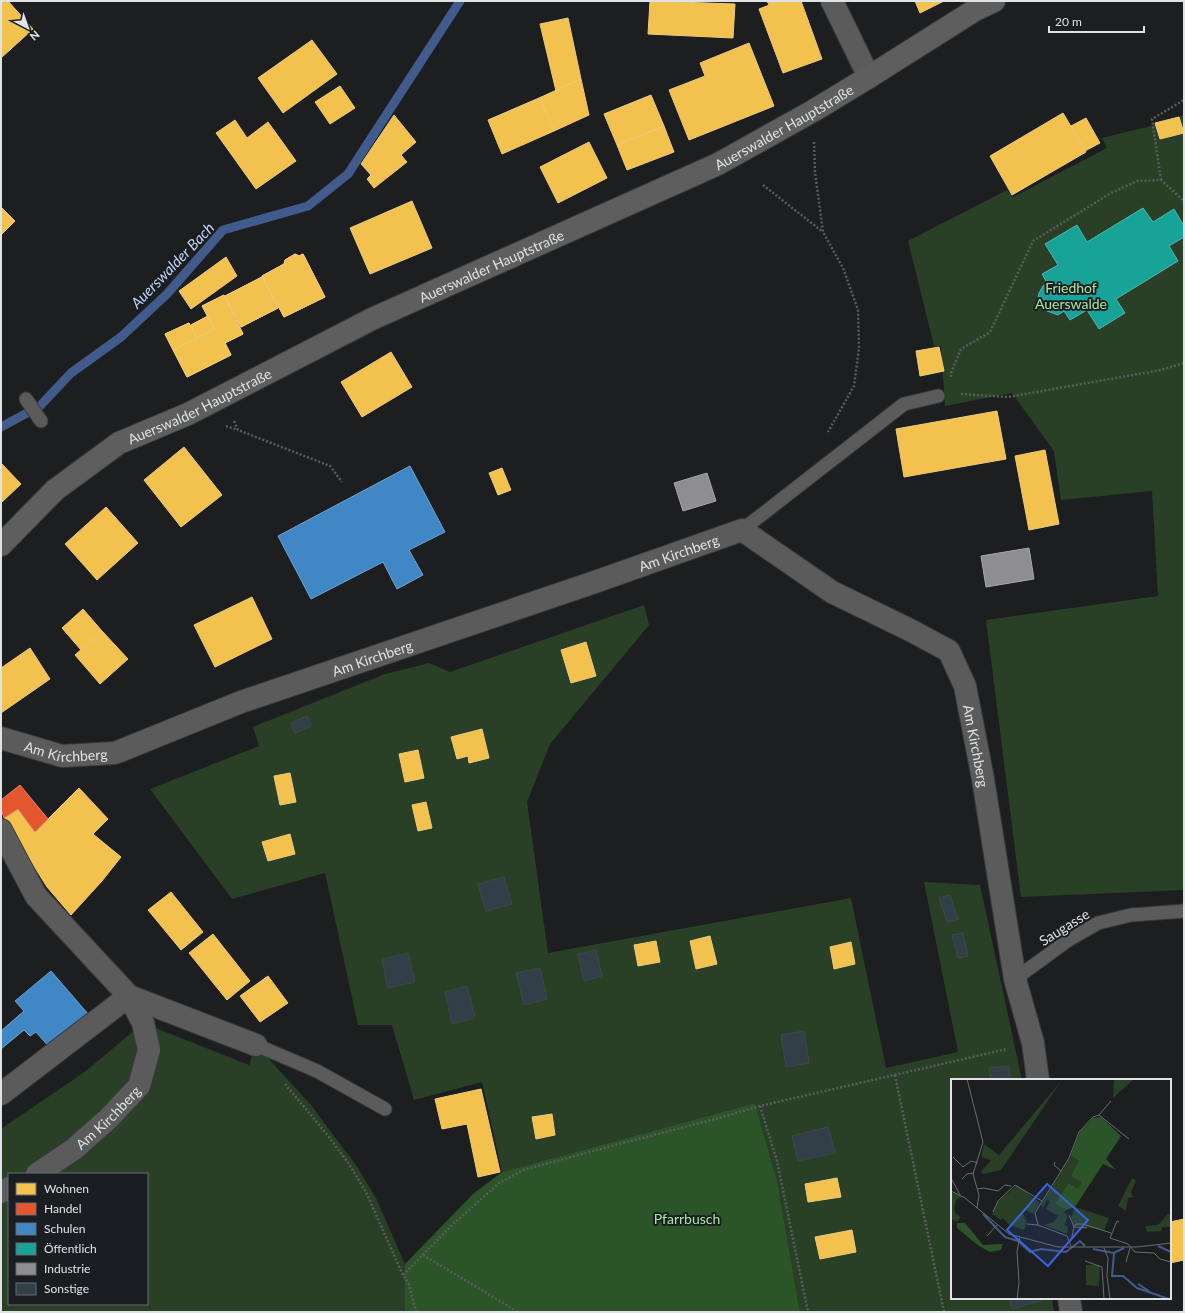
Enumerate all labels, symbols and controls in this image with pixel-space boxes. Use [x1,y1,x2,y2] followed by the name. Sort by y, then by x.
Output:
[8,8,48,48] north arrow
[1049,8,1144,34] scale bar
[1055,14,1082,29] text: 20 m
[27,28,42,44] text: N
[711,80,856,173] street label: Auerswalder Hauptstraße
[126,218,217,312] water label: Auerswalder Bach
[416,226,566,305] street label: Auerswalder Hauptstraße
[1035,279,1107,312] park label: Friedhof Auerswalde
[125,364,274,447] street label: Auerswalder Hauptstraße
[636,530,721,574] street label: Am Kirchberg
[330,636,415,679] street label: Am Kirchberg
[960,703,993,788] street label: Am Kirchberg
[23,737,108,765] street label: Am Kirchberg
[1036,905,1092,949] street label: Saugasse
[951,1079,1171,1299] inset map
[72,1082,144,1152] street label: Am Kirchberg
[8,1173,148,1305] legend
[44,1181,89,1196] text: Wohnen
[44,1201,82,1216] text: Handel
[654,1210,720,1227] park label: Pfarrbusch
[44,1221,85,1236] text: Schulen
[44,1241,97,1256] text: Öffentlich
[44,1261,90,1276] text: Industrie
[44,1281,89,1296] text: Sonstige

